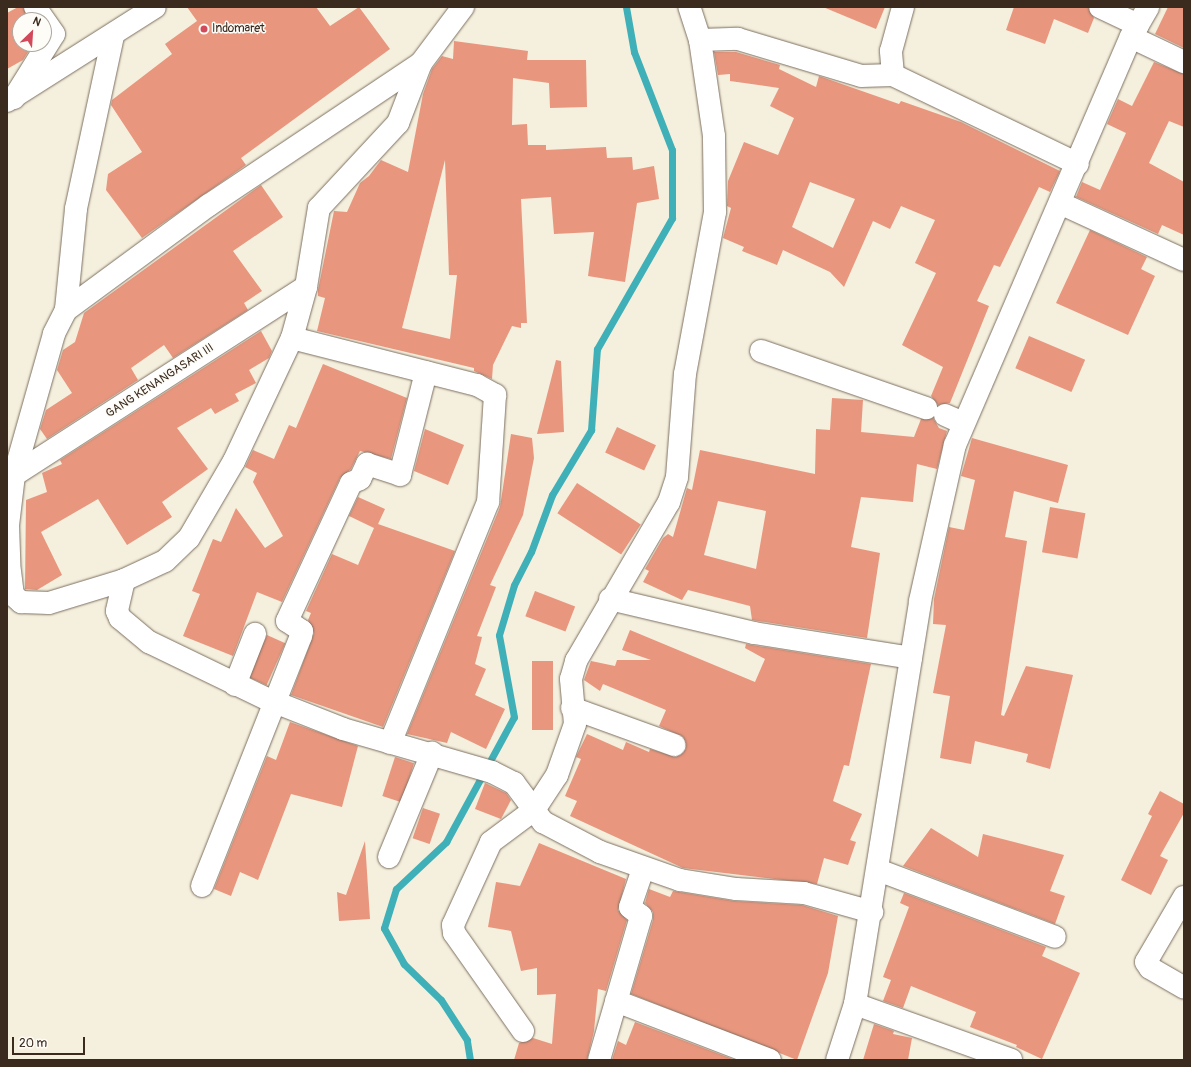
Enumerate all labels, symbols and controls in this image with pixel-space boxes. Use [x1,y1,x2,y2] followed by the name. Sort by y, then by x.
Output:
[12,12,52,52] north arrow
[31,14,43,29] text: N
[212,22,265,36] place label: Indomaret
[199,24,209,34] marker: Indomaret
[103,341,217,421] street label: GANG KENANGASARI III
[14,1029,87,1055] scale bar
[19,1036,47,1051] text: 20 m

